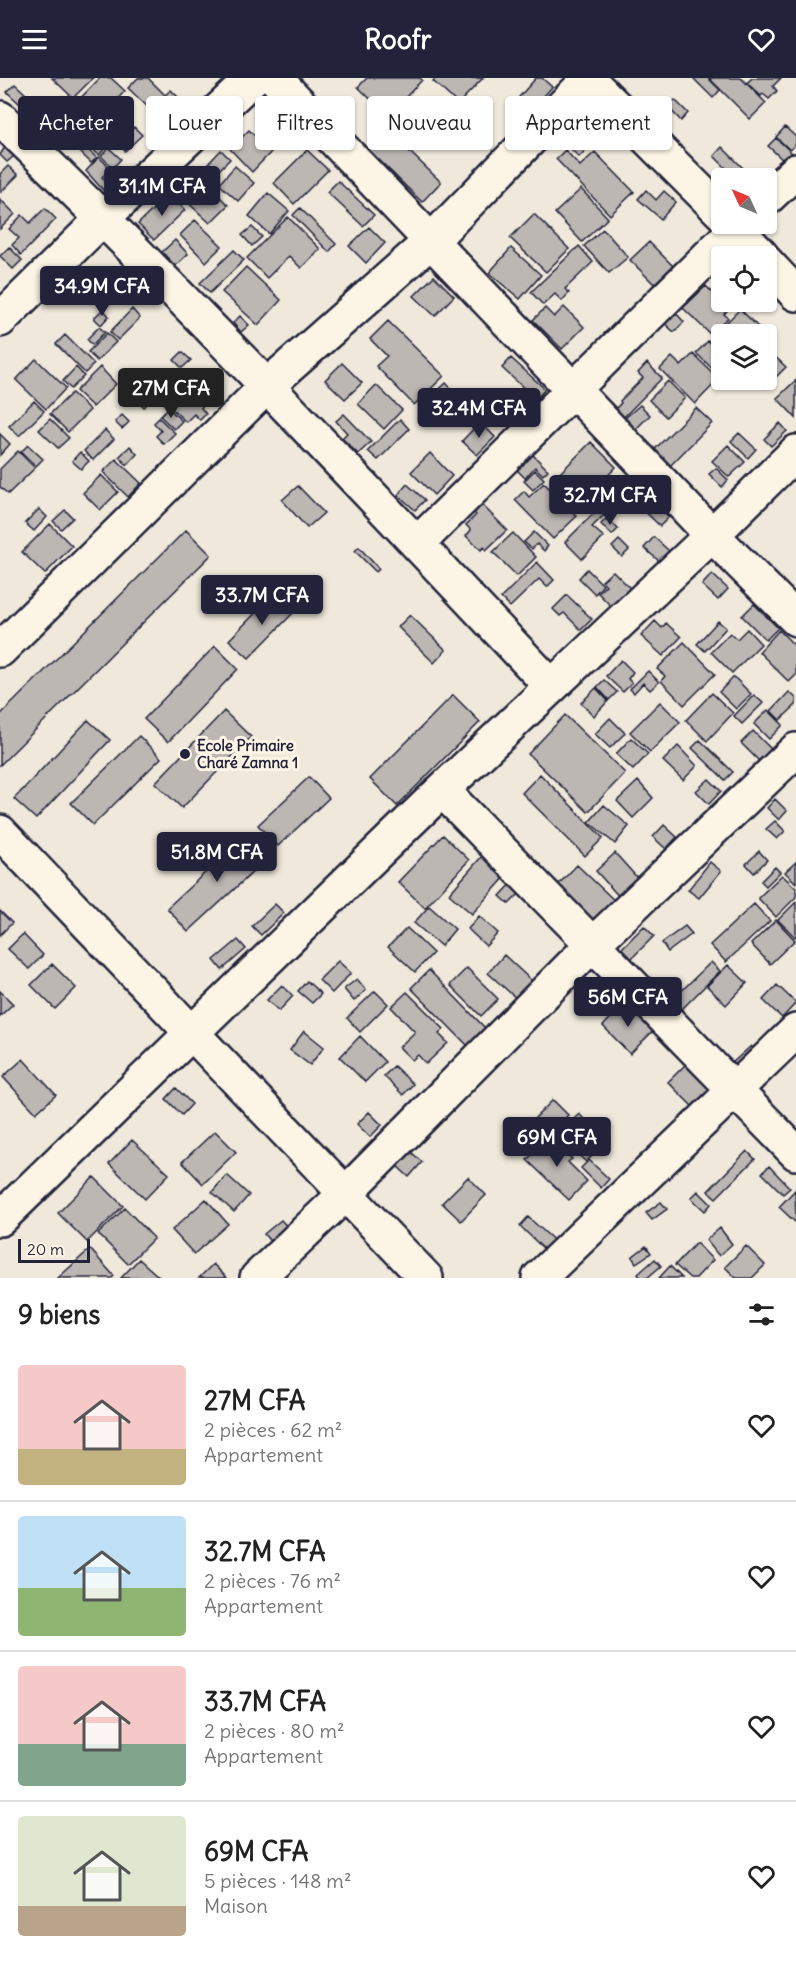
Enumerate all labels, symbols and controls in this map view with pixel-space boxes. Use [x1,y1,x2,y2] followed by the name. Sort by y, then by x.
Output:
[365,22,432,56] text: Roofr
[18,23,51,56] icon: menu
[745,23,778,56] icon: heart
[18,96,134,150] chip: Acheter
[146,96,243,150] chip: Louer
[255,96,355,150] chip: Filtres
[367,96,493,150] chip: Nouveau
[505,96,672,150] chip: Appartement
[93,166,231,217] pin: 31.1M CFA
[711,168,777,234] north arrow
[711,168,777,390] map controls
[118,173,206,198] text: 31.1M CFA
[711,246,777,312] button: locate
[33,266,171,317] pin: 34.9M CFA
[54,273,150,298] text: 34.9M CFA
[711,324,777,390] button: layers
[116,368,226,419] pin: 27M CFA
[132,375,210,400] text: 27M CFA
[410,388,548,439] pin: 32.4M CFA
[432,395,526,420] text: 32.4M CFA
[541,475,679,526] pin: 32.7M CFA
[563,482,657,507] text: 32.7M CFA
[193,575,331,626] pin: 33.7M CFA
[215,582,309,607] text: 33.7M CFA
[197,736,298,772] place label: Ecole Primaire Charé Zamna 1
[178,747,192,761] marker: Ecole Primaire Charé Zamna 1
[148,832,286,883] pin: 51.8M CFA
[171,839,263,864] text: 51.8M CFA
[573,977,683,1028] pin: 56M CFA
[588,984,668,1009] text: 56M CFA
[502,1117,612,1168] pin: 69M CFA
[517,1124,597,1149] text: 69M CFA
[18,1236,90,1264] scale bar
[27,1239,64,1259] text: 20 m
[18,1298,100,1331] text: 9 biens
[745,1298,778,1331] icon: filters
[204,1384,305,1417] text: 27M CFA
[66,1389,138,1461] icon: home
[745,1409,778,1442] icon: heart
[204,1417,342,1442] text: 2 pièces · 62 m²
[204,1442,323,1467] text: Appartement
[204,1535,326,1568] text: 32.7M CFA
[66,1540,138,1612] icon: home
[745,1560,778,1593] icon: heart
[204,1568,341,1593] text: 2 pièces · 76 m²
[204,1593,323,1618] text: Appartement
[204,1685,326,1718] text: 33.7M CFA
[66,1690,138,1762] icon: home
[745,1710,778,1743] icon: heart
[204,1718,345,1743] text: 2 pièces · 80 m²
[204,1743,323,1768] text: Appartement
[204,1835,308,1868] text: 69M CFA
[66,1840,138,1912] icon: home
[745,1860,778,1893] icon: heart
[204,1868,351,1893] text: 5 pièces · 148 m²
[204,1893,268,1918] text: Maison

